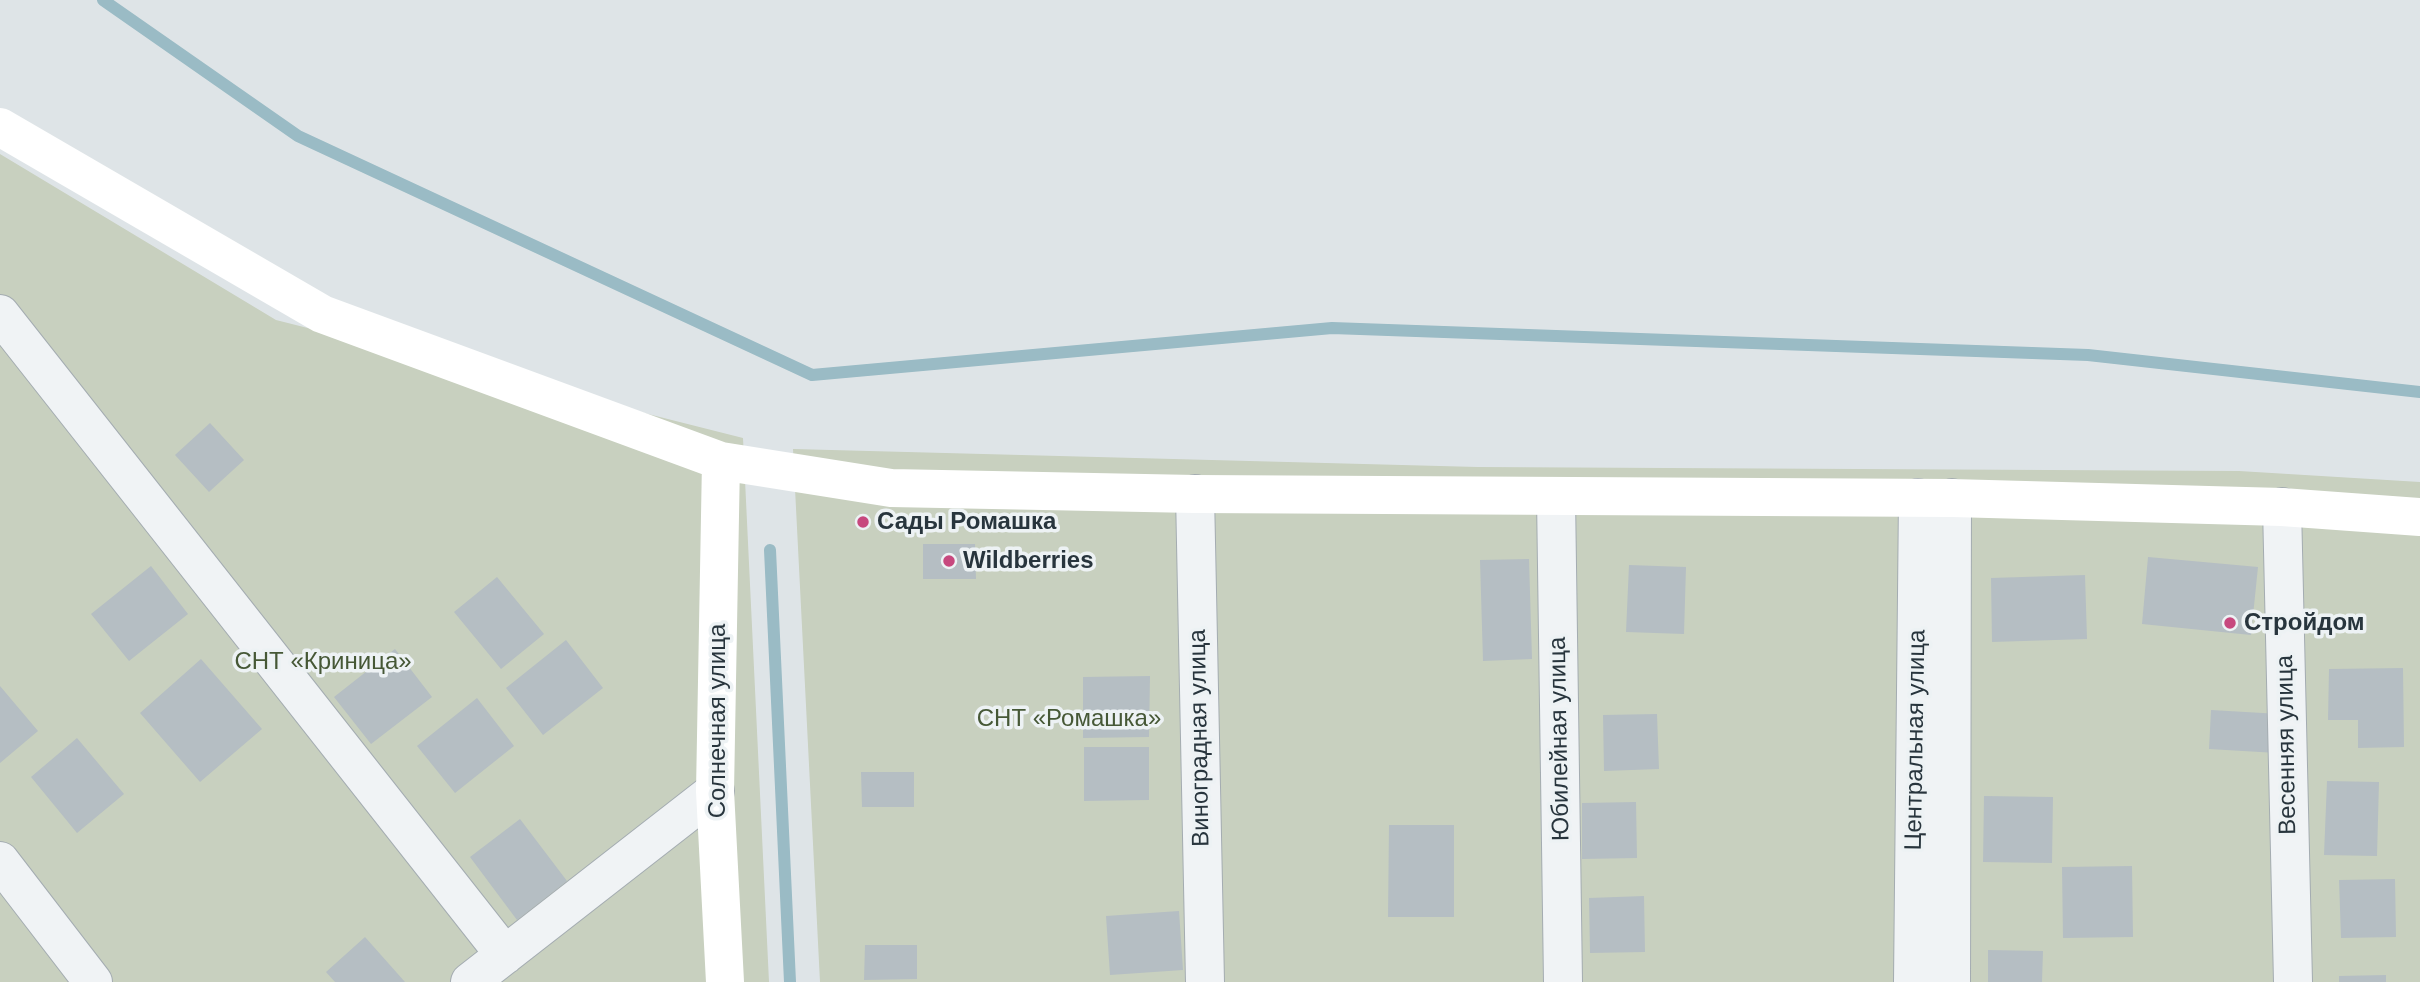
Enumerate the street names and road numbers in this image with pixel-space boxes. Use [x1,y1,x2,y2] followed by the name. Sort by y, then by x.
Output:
[704,624,732,818] street label: Солнечная улица
[1184,629,1216,847] street label: Виноградная улица
[1900,629,1932,851] street label: Центральная улица
[1544,637,1576,841] street label: Юбилейная улица
[2271,655,2303,835] street label: Весенняя улица

